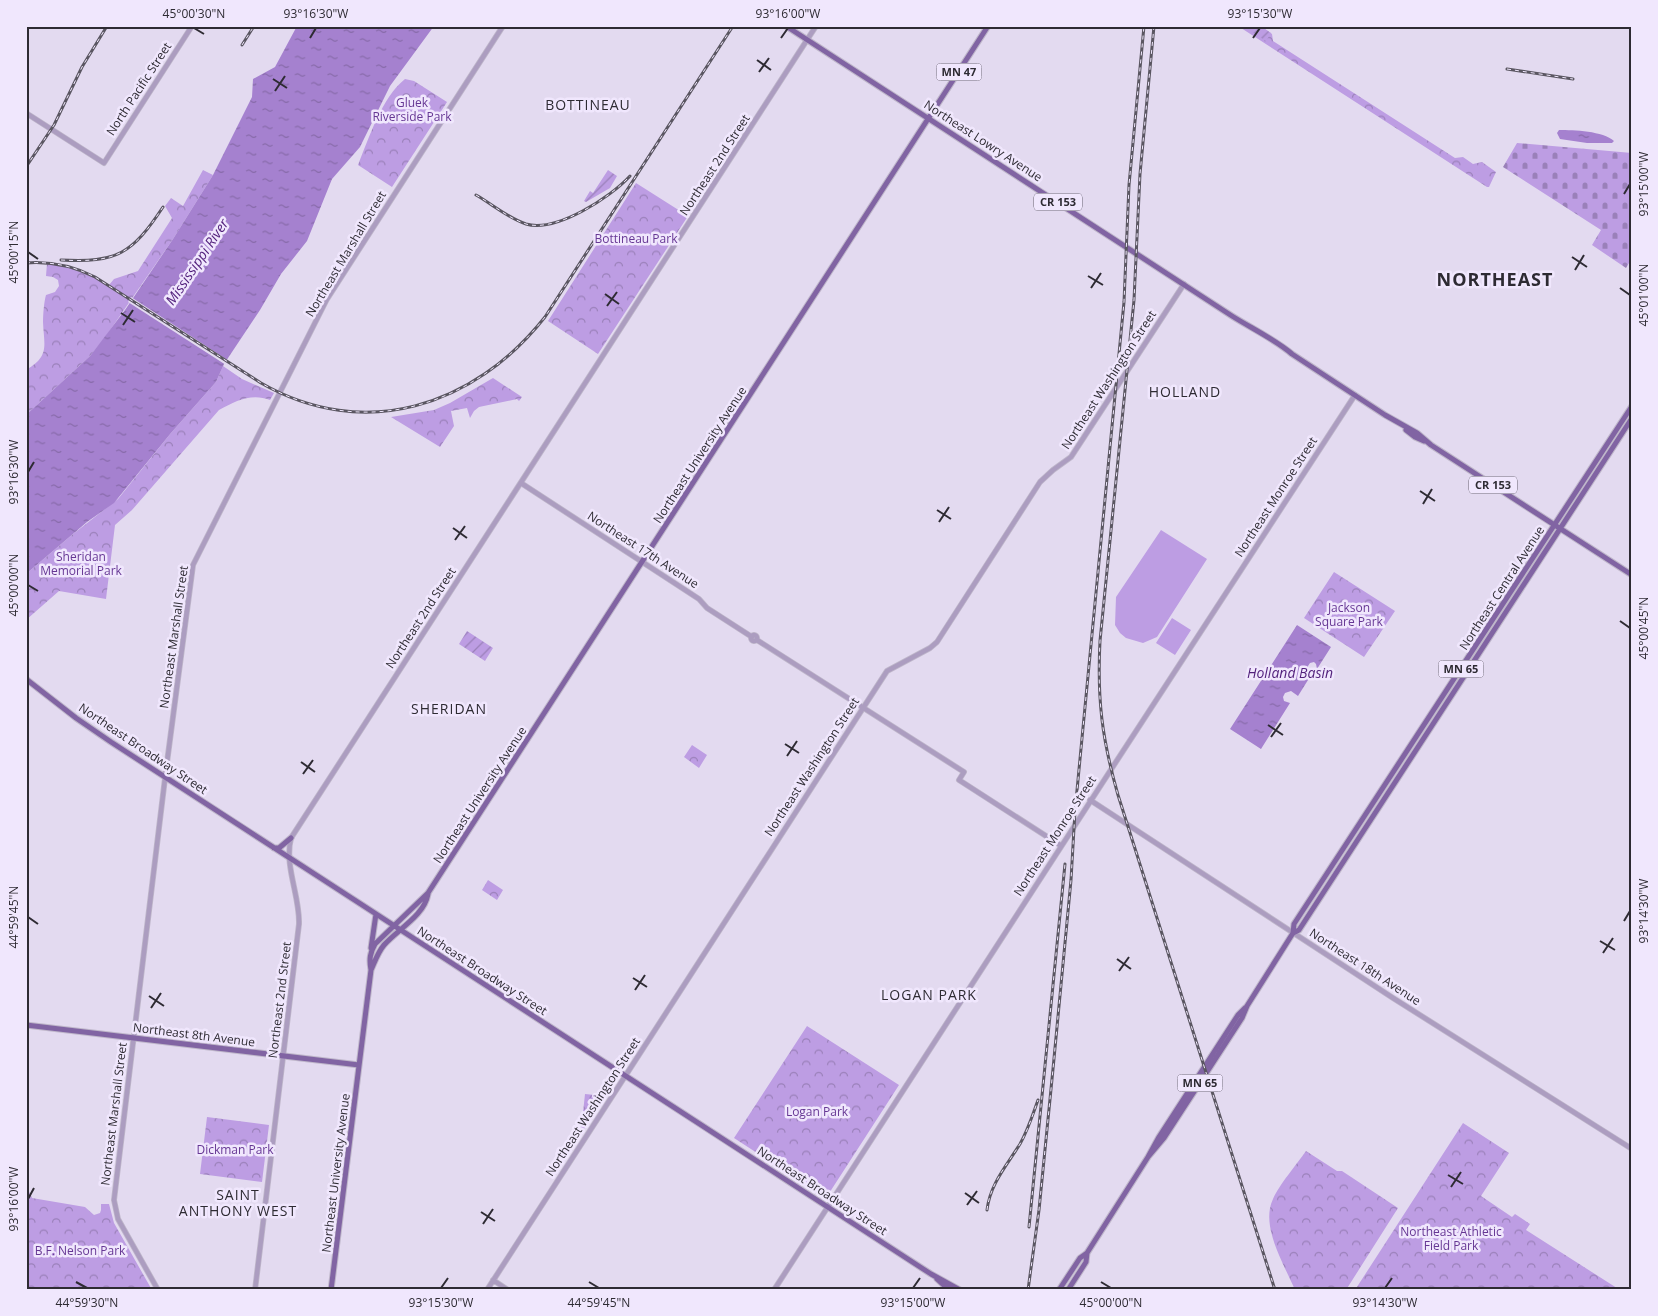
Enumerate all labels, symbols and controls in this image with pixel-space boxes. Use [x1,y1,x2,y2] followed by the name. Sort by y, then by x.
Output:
[163,5,225,22] text: 45°00'30"N
[284,5,348,22] text: 93°16'30"W
[756,5,820,22] text: 93°16'00"W
[1228,5,1292,22] text: 93°15'30"W
[102,39,175,139] street label: North Pacific Street
[936,64,982,80] road number: MN 47
[372,94,452,125] park label: Gluek Riverside Park
[545,95,631,114] district label: BOTTINEAU
[921,96,1046,185] street label: Northeast Lowry Avenue
[675,111,754,219] street label: Northeast 2nd Street
[1635,152,1652,216] text: 93°15'00"W
[301,188,390,320] street label: Northeast Marshall Street
[1034,193,1082,210] road number: CR 153
[161,214,233,309] water label: Mississippi River
[5,221,22,283] text: 45°00'15"N
[595,230,678,247] park label: Bottineau Park
[1635,264,1652,326] text: 45°01'00"N
[1437,267,1553,291] district label: NORTHEAST
[1057,307,1160,453] street label: Northeast Washington Street
[1149,382,1221,401] district label: HOLLAND
[649,383,750,526] street label: Northeast University Avenue
[1230,433,1321,560] street label: Northeast Monroe Street
[5,440,22,504] text: 93°16'30"W
[1469,476,1517,494] road number: CR 153
[584,507,702,592] street label: Northeast 17th Avenue
[1455,522,1548,653] street label: Northeast Central Avenue
[40,548,123,579] park label: Sheridan Memorial Park
[5,554,22,616] text: 45°00'00"N
[155,564,192,709] street label: Northeast Marshall Street
[381,564,460,672] street label: Northeast 2nd Street
[1635,597,1652,659] text: 45°00'45"N
[1315,599,1384,630] park label: Jackson Square Park
[1438,661,1484,678] road number: MN 65
[1247,663,1333,682] water label: Holland Basin
[760,694,863,840] street label: Northeast Washington Street
[76,699,211,798] street label: Northeast Broadway Street
[411,699,487,718] district label: SHERIDAN
[429,723,530,866] street label: Northeast University Avenue
[1009,772,1100,899] street label: Northeast Monroe Street
[1635,879,1652,943] text: 93°14'30"W
[5,886,22,948] text: 44°59'45"N
[414,922,551,1019] street label: Northeast Broadway Street
[1306,924,1424,1009] street label: Northeast 18th Avenue
[264,941,295,1059] street label: Northeast 2nd Street
[881,985,977,1004] district label: LOGAN PARK
[132,1019,256,1050] street label: Northeast 8th Avenue
[541,1034,644,1180] street label: Northeast Washington Street
[96,1041,131,1187] street label: Northeast Marshall Street
[1178,1074,1222,1092] road number: MN 65
[317,1092,354,1253] street label: Northeast University Avenue
[786,1103,849,1120] park label: Logan Park
[196,1141,274,1158] park label: Dickman Park
[754,1142,891,1239] street label: Northeast Broadway Street
[5,1167,22,1231] text: 93°16'00"W
[179,1185,297,1220] district label: SAINT ANTHONY WEST
[1400,1223,1502,1254] park label: Northeast Athletic Field Park
[35,1242,126,1259] park label: B.F. Nelson Park
[56,1294,118,1311] text: 44°59'30"N
[409,1294,473,1311] text: 93°15'30"W
[568,1294,630,1311] text: 44°59'45"N
[881,1294,945,1311] text: 93°15'00"W
[1080,1294,1142,1311] text: 45°00'00"N
[1353,1294,1417,1311] text: 93°14'30"W

